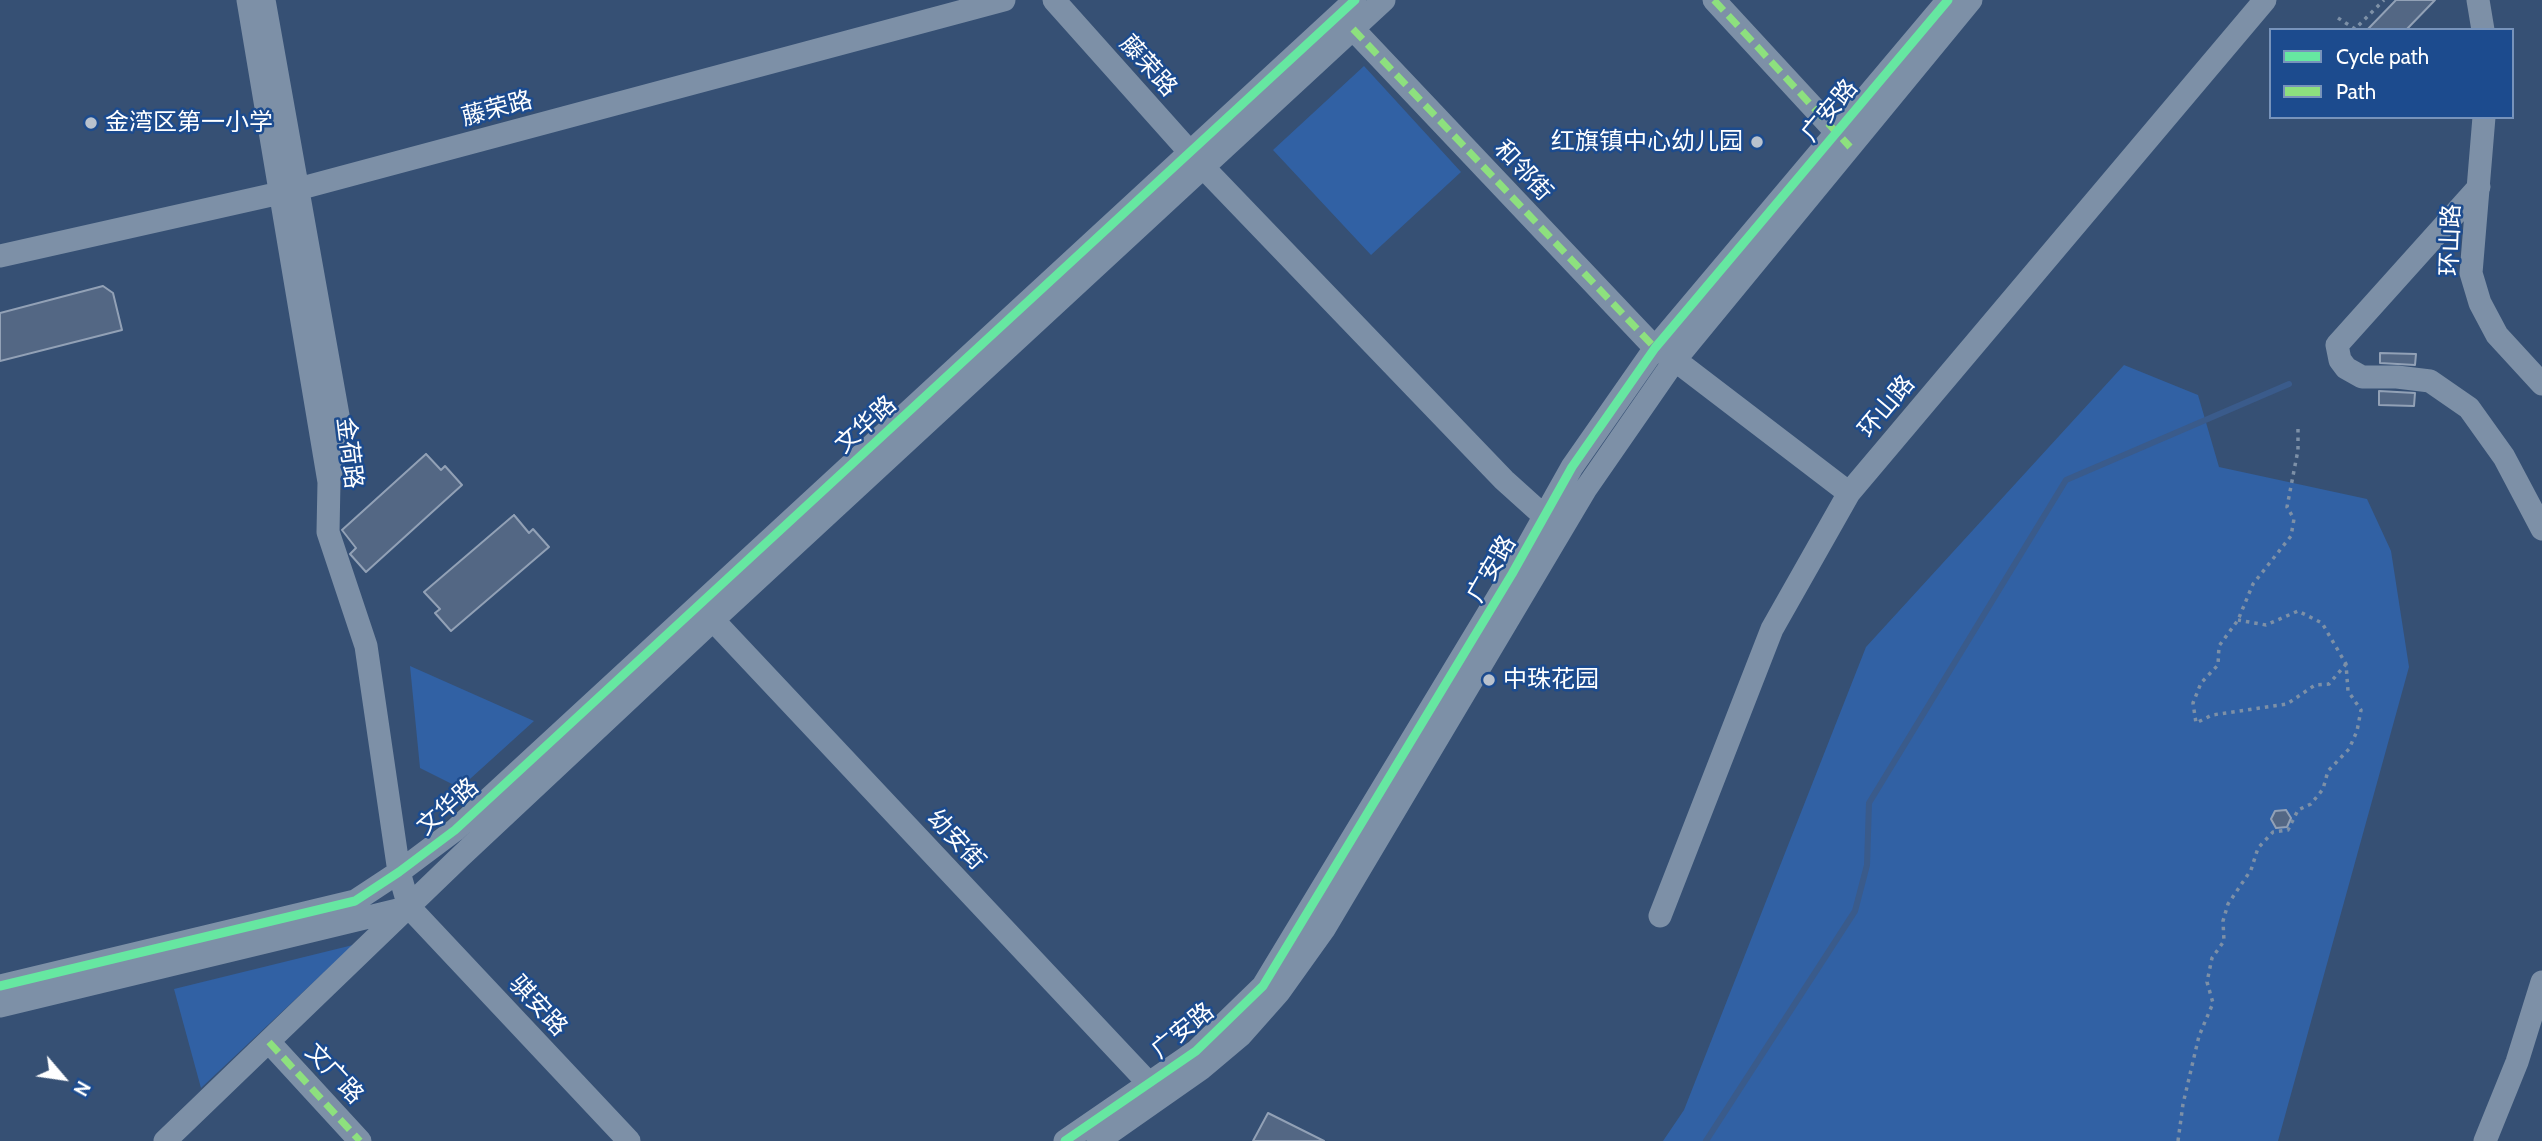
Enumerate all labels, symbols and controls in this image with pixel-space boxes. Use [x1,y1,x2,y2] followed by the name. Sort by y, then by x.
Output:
[2269,28,2514,119] legend
[1113,30,1183,102] street label: 藤荣路
[2336,44,2429,69] text: Cycle path
[1796,74,1864,148] street label: 广安路
[2336,79,2376,104] text: Path
[458,86,536,132] street label: 藤荣路
[105,109,273,137] place label: 金湾区第一小学
[83,115,99,131] marker: 金湾区第一小学
[1551,128,1743,156] place label: 红旗镇中心幼儿园
[1749,134,1765,150] marker: 红旗镇中心幼儿园
[1488,135,1558,207] street label: 和邻街
[2435,204,2467,276] street label: 环山路
[1853,370,1921,444] street label: 环山路
[830,390,902,460] street label: 文华路
[330,416,368,490] street label: 金荷路
[1462,531,1522,607] street label: 广安路
[1503,666,1599,694] place label: 中珠花园
[1481,672,1497,688] marker: 中珠花园
[411,773,485,841] street label: 文华路
[921,804,991,876] street label: 幼安街
[503,970,573,1042] street label: 骐安路
[1146,997,1220,1065] street label: 广安路
[299,1038,369,1110] street label: 文广路
[28,1043,98,1113] north arrow
[68,1077,95,1100] text: N

